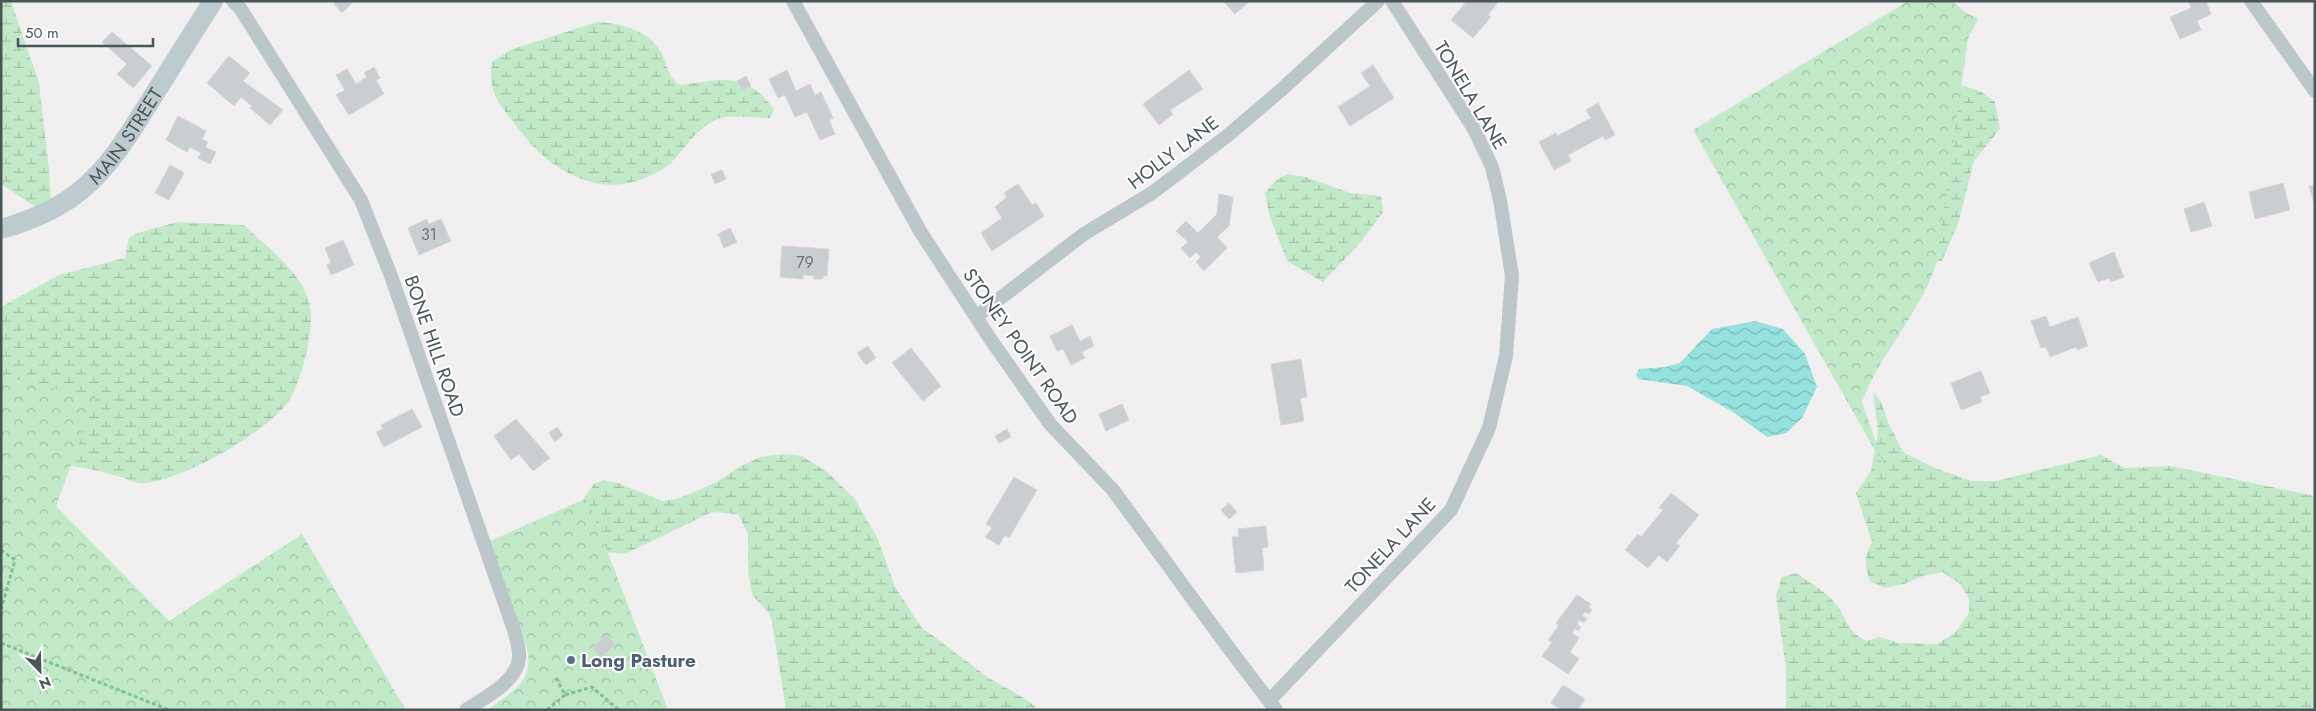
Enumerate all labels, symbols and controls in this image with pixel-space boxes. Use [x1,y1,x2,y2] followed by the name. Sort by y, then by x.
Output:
[18,15,152,47] scale bar
[25,22,59,44] text: 50 m
[1428,36,1514,155] street label: TONELA LANE
[82,83,169,191] street label: MAIN STREET
[1122,109,1224,196] street label: HOLLY LANE
[421,223,437,246] house number: 31
[796,251,814,274] house number: 79
[957,263,1085,430] street label: STONEY POINT ROAD
[398,272,471,421] street label: BONE HILL ROAD
[1339,491,1442,599] street label: TONELA LANE
[15,646,65,696] north arrow
[581,647,696,674] place label: Long Pasture
[565,654,577,666] marker: Long Pasture
[36,672,54,694] text: N

